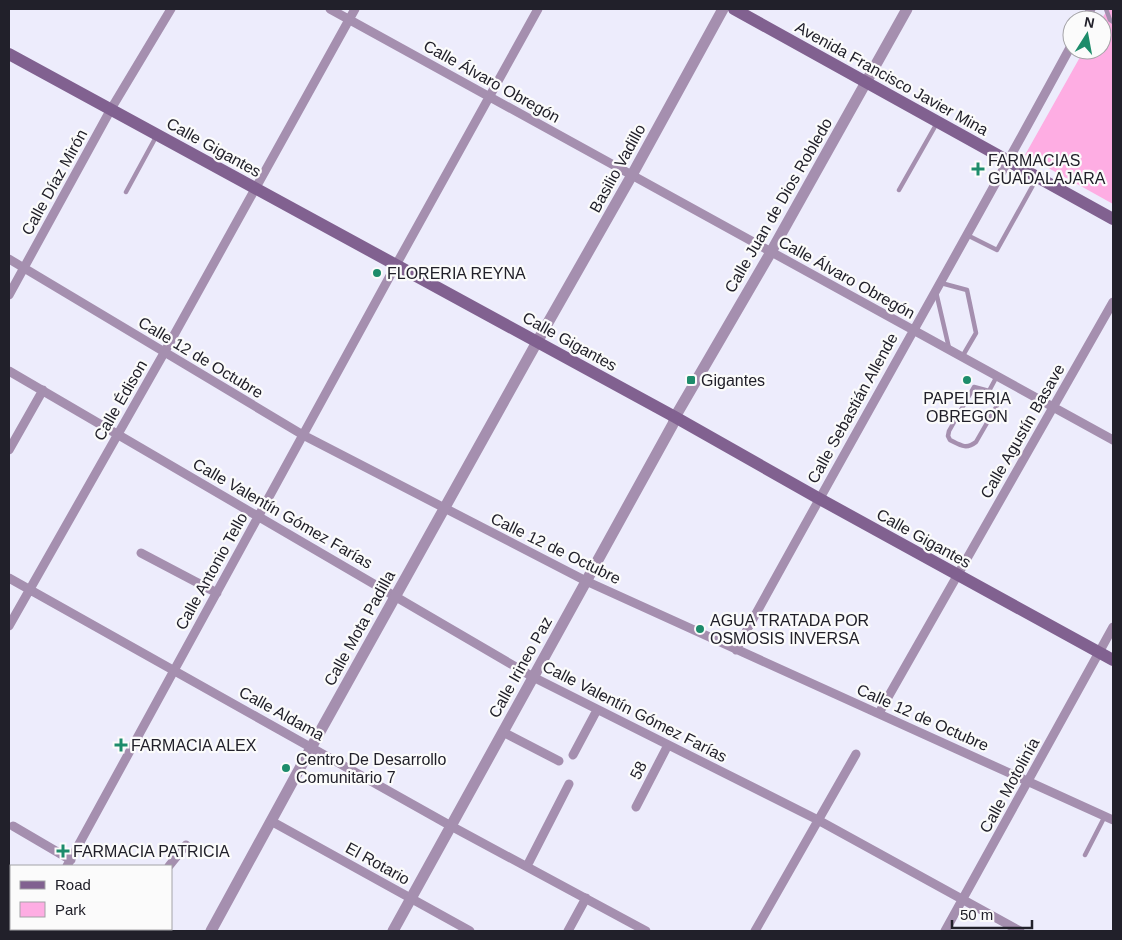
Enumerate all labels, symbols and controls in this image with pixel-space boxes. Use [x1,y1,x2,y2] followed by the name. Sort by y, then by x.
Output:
[1062,10,1112,60] north arrow
[1083,13,1096,31] text: N
[792,18,991,139] street label: Avenida Francisco Javier Mina
[421,36,563,126] street label: Calle Álvaro Obregón
[164,115,264,180] street label: Calle Gigantes
[721,115,835,295] street label: Calle Juan de Dios Robledo
[586,121,649,215] street label: Basilio Vadillo
[18,126,91,238] street label: Calle Díaz Mirón
[988,152,1106,187] place label: FARMACIAS GUADALAJARA
[972,163,984,175] marker: FARMACIAS GUADALAJARA
[776,232,918,322] street label: Calle Álvaro Obregón
[387,265,526,282] place label: FLORERIA REYNA
[371,267,383,279] marker: FLORERIA REYNA
[520,309,620,374] street label: Calle Gigantes
[135,313,266,401] street label: Calle 12 de Octubre
[804,330,901,486] street label: Calle Sebastián Allende
[90,357,150,443] street label: Calle Édison
[977,361,1068,501] street label: Calle Agustín Basave
[701,372,765,389] place label: Gigantes
[685,374,697,386] marker: Gigantes
[961,374,973,386] marker: PAPELERIA OBREGON
[923,390,1011,425] place label: PAPELERIA OBREGON
[190,455,375,572] street label: Calle Valentín Gómez Farías
[874,506,974,571] street label: Calle Gigantes
[172,510,251,633] street label: Calle Antonio Tello
[488,510,624,587] street label: Calle 12 de Octubre
[321,568,398,689] street label: Calle Mota Padilla
[710,612,869,647] place label: AGUA TRATADA POR OSMOSIS INVERSA
[486,614,555,721] street label: Calle Irineo Paz
[694,623,706,635] marker: AGUA TRATADA POR OSMOSIS INVERSA
[540,658,730,765] street label: Calle Valentín Gómez Farías
[854,681,991,754] street label: Calle 12 de Octubre
[236,683,327,744] street label: Calle Aldama
[976,735,1043,836] street label: Calle Motolinía
[131,737,257,754] place label: FARMACIA ALEX
[115,739,127,751] marker: FARMACIA ALEX
[296,751,446,786] place label: Centro De Desarrollo Comunitario 7
[627,758,650,782] street label: 58
[280,762,292,774] marker: Centro De Desarrollo Comunitario 7
[343,839,413,888] street label: El Rotario
[73,843,230,860] place label: FARMACIA PATRICIA
[57,845,69,857] marker: FARMACIA PATRICIA
[10,865,172,930] legend
[55,876,91,893] text: Road
[952,898,1032,930] scale bar
[55,901,86,918] text: Park
[960,906,993,923] text: 50 m

